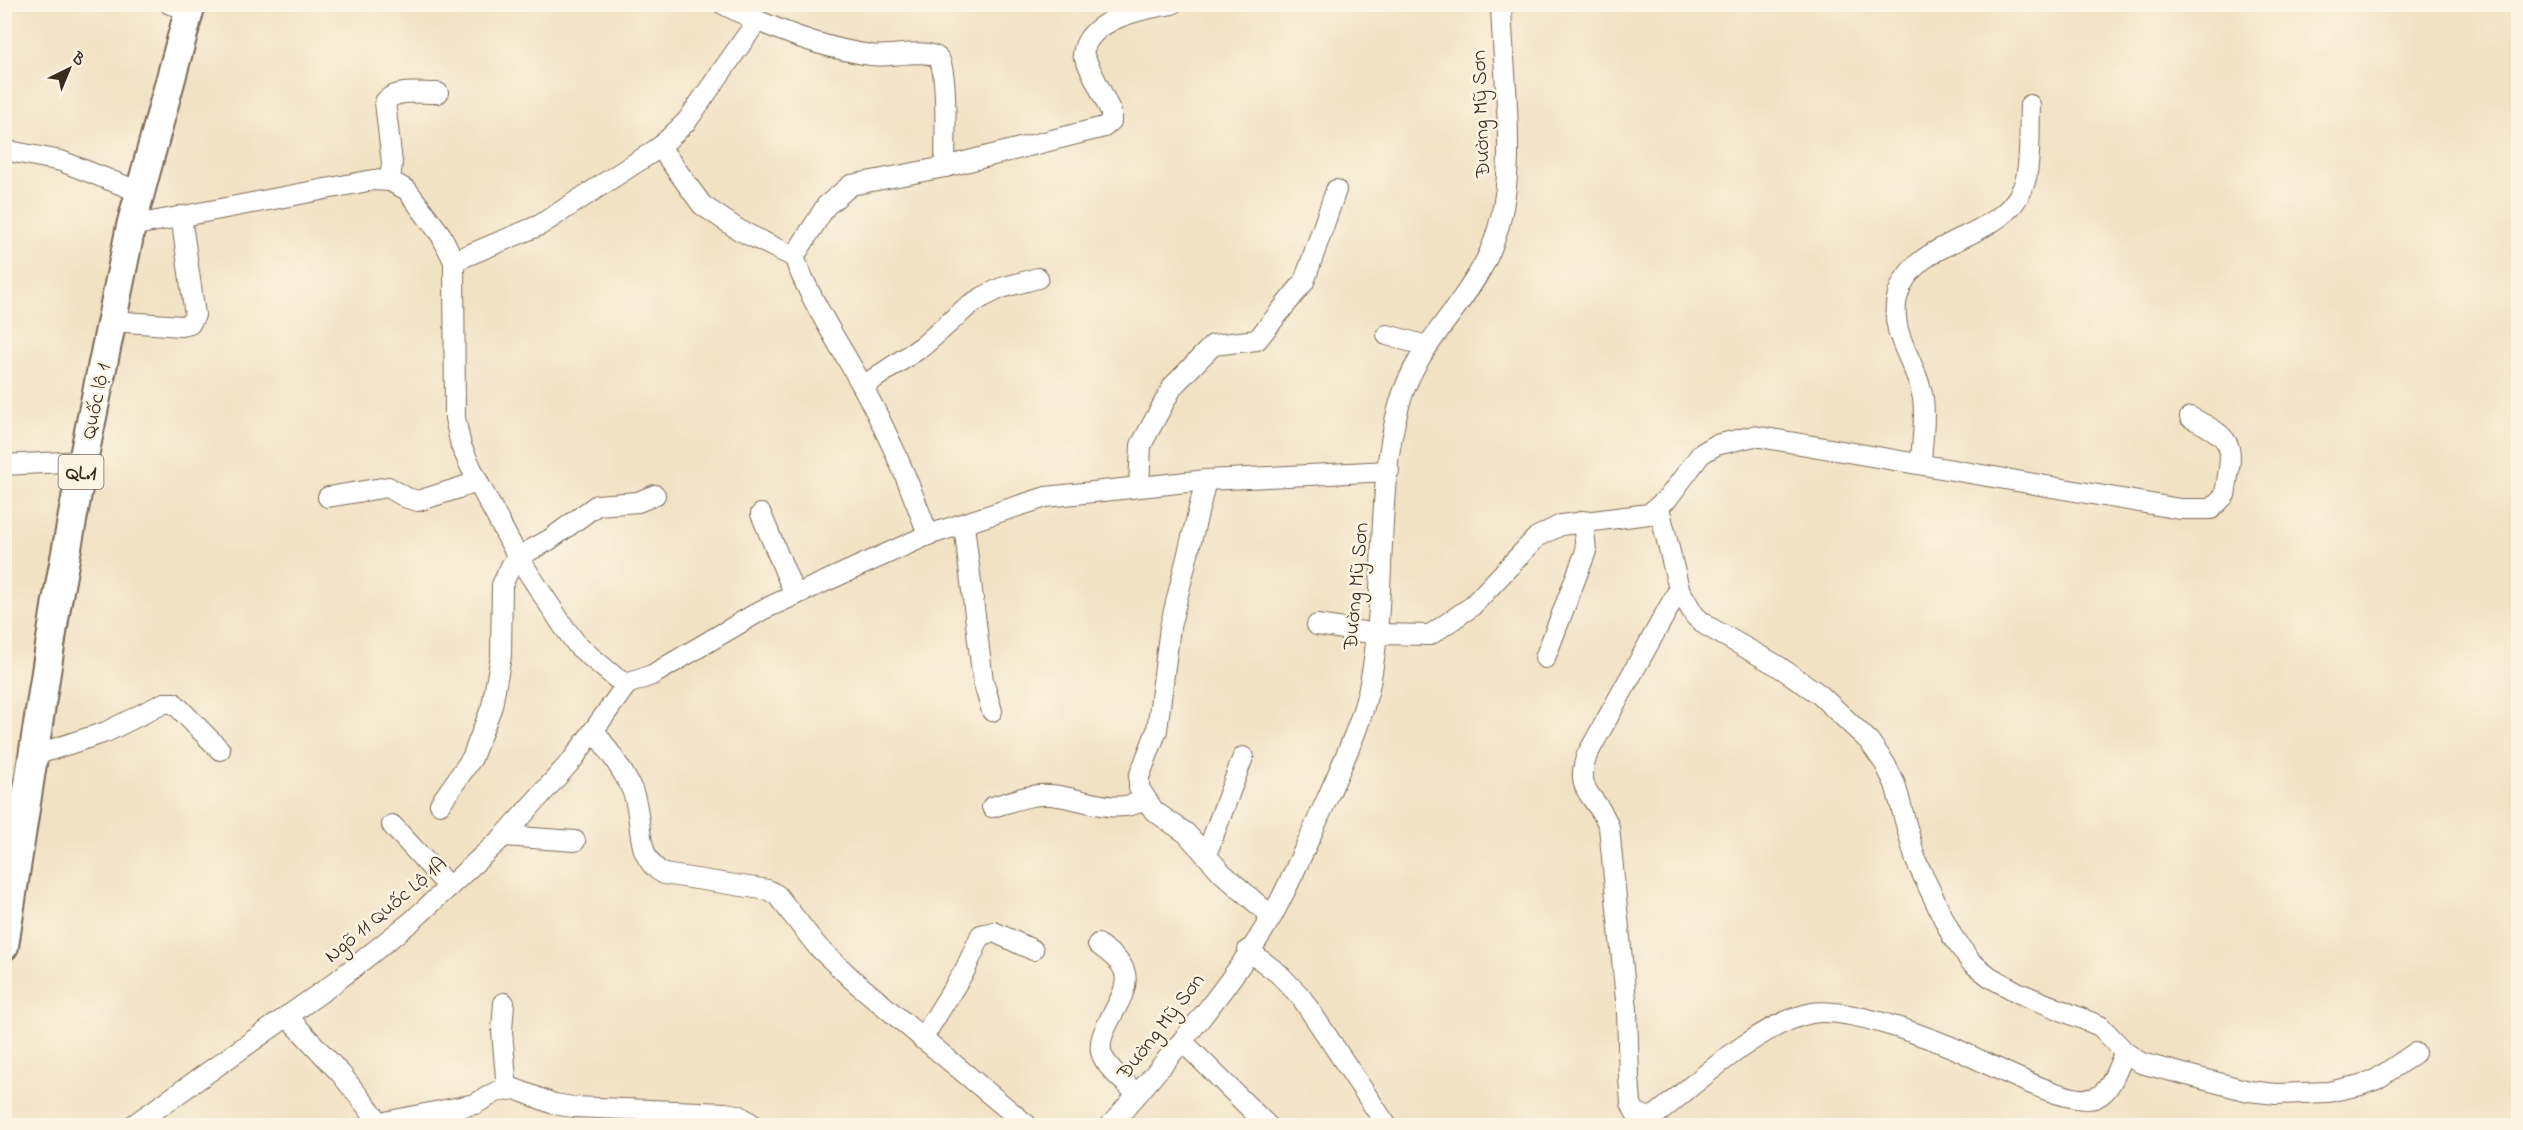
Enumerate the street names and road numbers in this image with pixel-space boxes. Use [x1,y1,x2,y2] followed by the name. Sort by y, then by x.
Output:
[1465,49,1501,179] street label: Đường Mỹ Sơn
[74,361,120,442] street label: Quốc lộ 1
[58,455,104,489] road number: QL.1
[1336,521,1379,652] street label: Đường Mỹ Sơn
[318,850,456,972] street label: Ngõ 11 Quốc Lộ 1A
[1110,968,1214,1089] street label: Đường Mỹ Sơn

